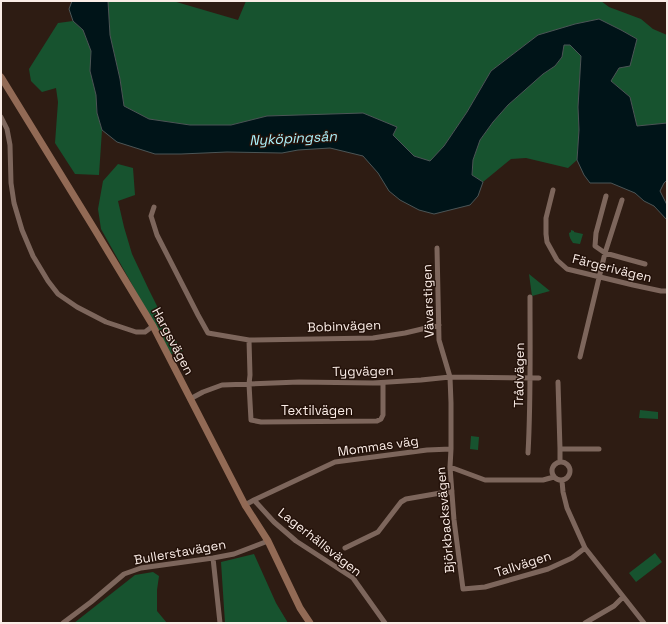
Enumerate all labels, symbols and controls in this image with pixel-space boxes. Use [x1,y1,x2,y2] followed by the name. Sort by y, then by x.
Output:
[249,127,338,149] water label: Nyköpingsån
[570,250,654,286] street label: Färgerivägen
[418,264,438,338] street label: Vävarstigen
[148,304,198,378] street label: Hargsvägen
[307,316,381,336] street label: Bobinvägen
[510,342,528,408] street label: Trådvägen
[332,362,394,380] street label: Tygvägen
[281,402,353,419] street label: Textilvägen
[336,432,420,460] street label: Mommas väg
[432,466,458,574] street label: Björkbacksvägen
[275,504,365,580] street label: Lagerhällsvägen
[133,536,227,568] street label: Bullerstavägen
[493,547,553,581] street label: Tallvägen

